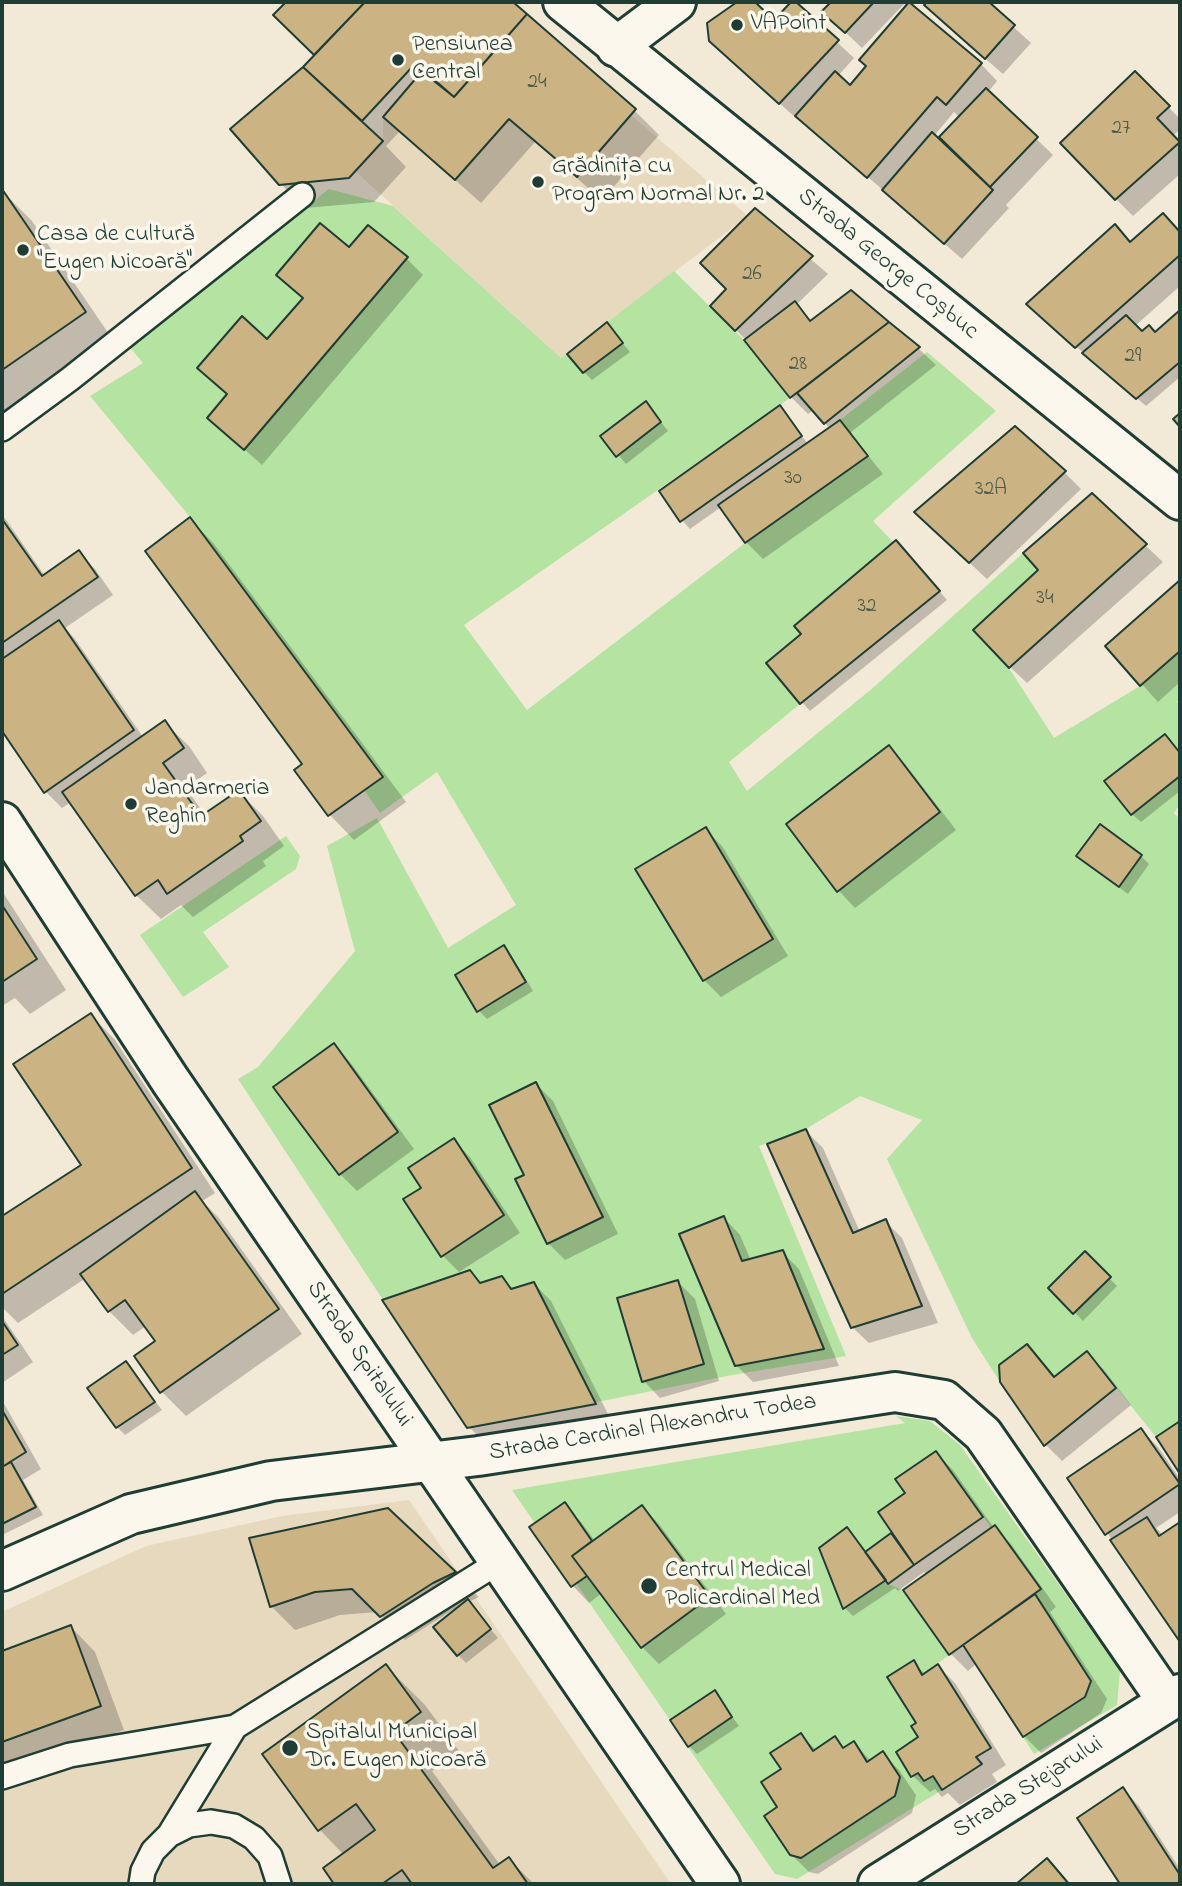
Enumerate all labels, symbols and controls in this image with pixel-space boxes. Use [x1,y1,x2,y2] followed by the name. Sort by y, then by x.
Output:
[751,11,826,39] place label: VAPoint
[729,17,745,33] marker: VAPoint
[412,32,513,88] place label: Pensiunea Central
[390,52,406,68] marker: Pensiunea Central
[527,71,547,97] house number: 24
[1111,117,1131,143] house number: 27
[552,154,764,210] place label: Grădinița cu Program Normal Nr. 2
[530,174,546,190] marker: Grădinița cu Program Normal Nr. 2
[791,183,983,347] street label: Strada George Coșbuc
[37,222,194,278] place label: Casa de cultură "Eugen Nicoară"
[15,242,31,258] marker: Casa de cultură "Eugen Nicoară"
[742,263,762,289] house number: 26
[1125,345,1141,371] house number: 29
[789,353,807,379] house number: 28
[784,467,802,493] house number: 30
[975,478,1007,504] house number: 32A
[1036,587,1054,613] house number: 34
[857,595,877,621] house number: 32
[145,776,269,832] place label: Jandarmeria Reghin
[123,796,139,812] marker: Jandarmeria Reghin
[299,1277,417,1433] street label: Strada Spitalului
[487,1389,819,1469] street label: Strada Cardinal Alexandru Todea
[665,1558,820,1614] place label: Centrul Medical Policardinal Med
[639,1576,659,1596] marker: Centrul Medical Policardinal Med
[306,1720,486,1776] place label: Spitalul Municipal Dr. Eugen Nicoară
[949,1731,1109,1847] street label: Strada Stejarului
[280,1738,300,1758] marker: Spitalul Municipal Dr. Eugen Nicoară

